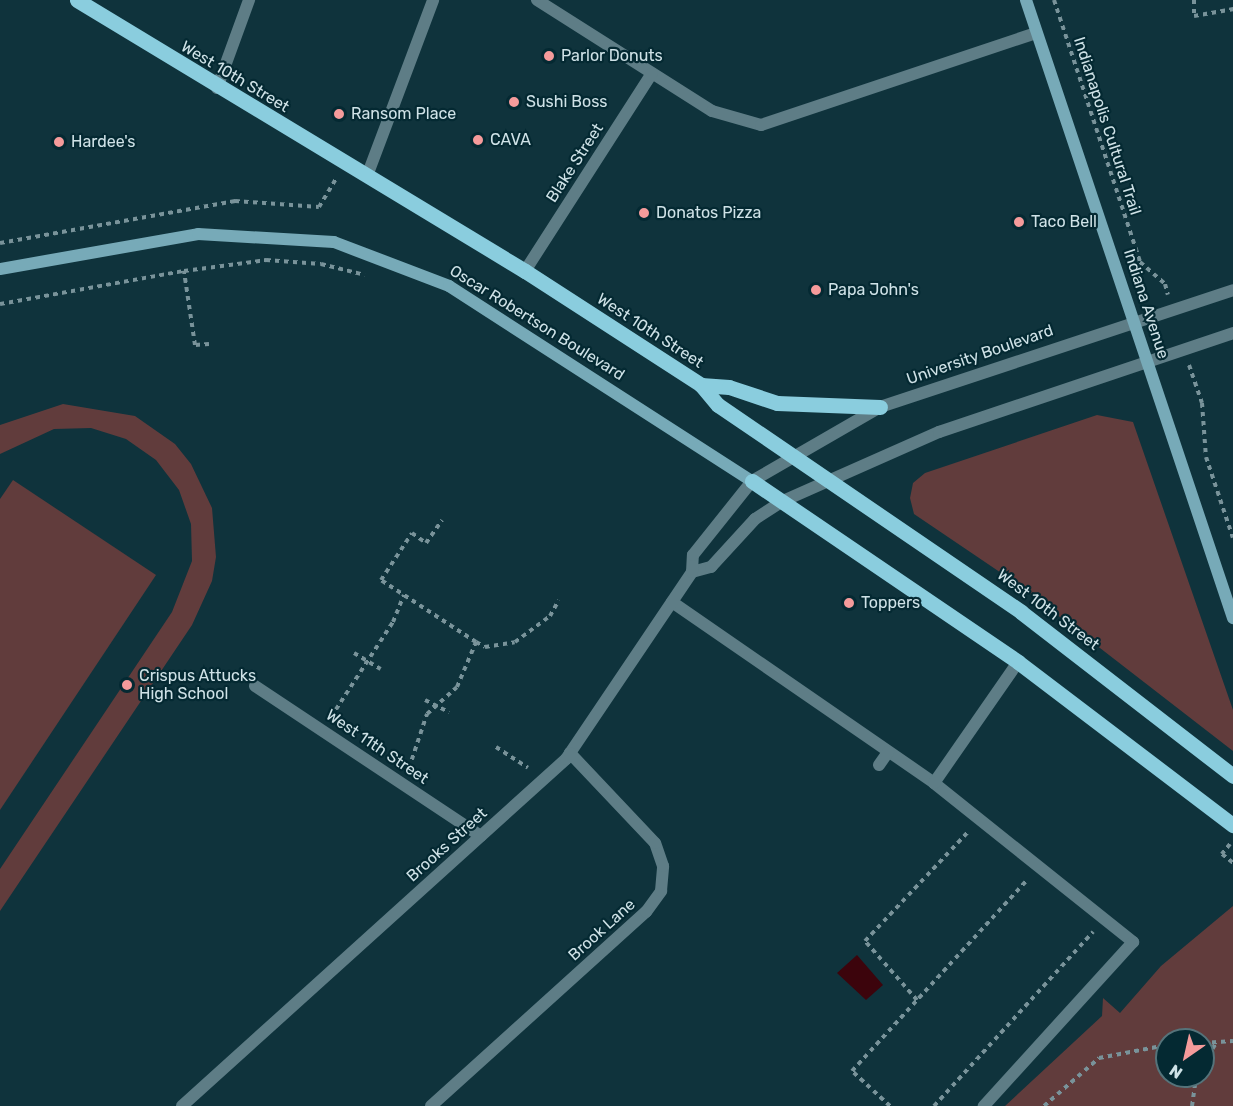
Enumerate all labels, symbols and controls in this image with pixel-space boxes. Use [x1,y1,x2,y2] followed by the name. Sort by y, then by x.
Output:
[1069,34,1145,218] street label: Indianapolis Cultural Trail
[177,37,293,117] street label: West 10th Street
[561,46,663,66] place label: Parlor Donuts
[542,49,556,63] marker: Parlor Donuts
[526,92,607,112] place label: Sushi Boss
[507,95,521,109] marker: Sushi Boss
[351,104,456,124] place label: Ransom Place
[332,107,346,121] marker: Ransom Place
[542,120,608,206] street label: Blake Street
[490,130,531,150] place label: CAVA
[71,132,135,152] place label: Hardee's
[471,133,485,147] marker: CAVA
[52,135,66,149] marker: Hardee's
[656,203,761,223] place label: Donatos Pizza
[637,206,651,220] marker: Donatos Pizza
[1031,212,1097,232] place label: Taco Bell
[1012,215,1026,229] marker: Taco Bell
[1119,246,1173,362] street label: Indiana Avenue
[446,261,628,385] street label: Oscar Robertson Boulevard
[828,280,919,300] place label: Papa John's
[809,283,823,297] marker: Papa John's
[593,289,707,373] street label: West 10th Street
[904,321,1056,389] street label: University Boulevard
[993,565,1103,655] street label: West 10th Street
[861,593,920,613] place label: Toppers
[842,596,856,610] marker: Toppers
[139,666,257,704] place label: Crispus Attucks High School
[120,678,134,692] marker: Crispus Attucks High School
[322,706,432,788] street label: West 11th Street
[403,804,491,886] street label: Brooks Street
[564,895,640,965] street label: Brook Lane
[1155,1028,1215,1088] north arrow
[1166,1061,1186,1083] text: N

